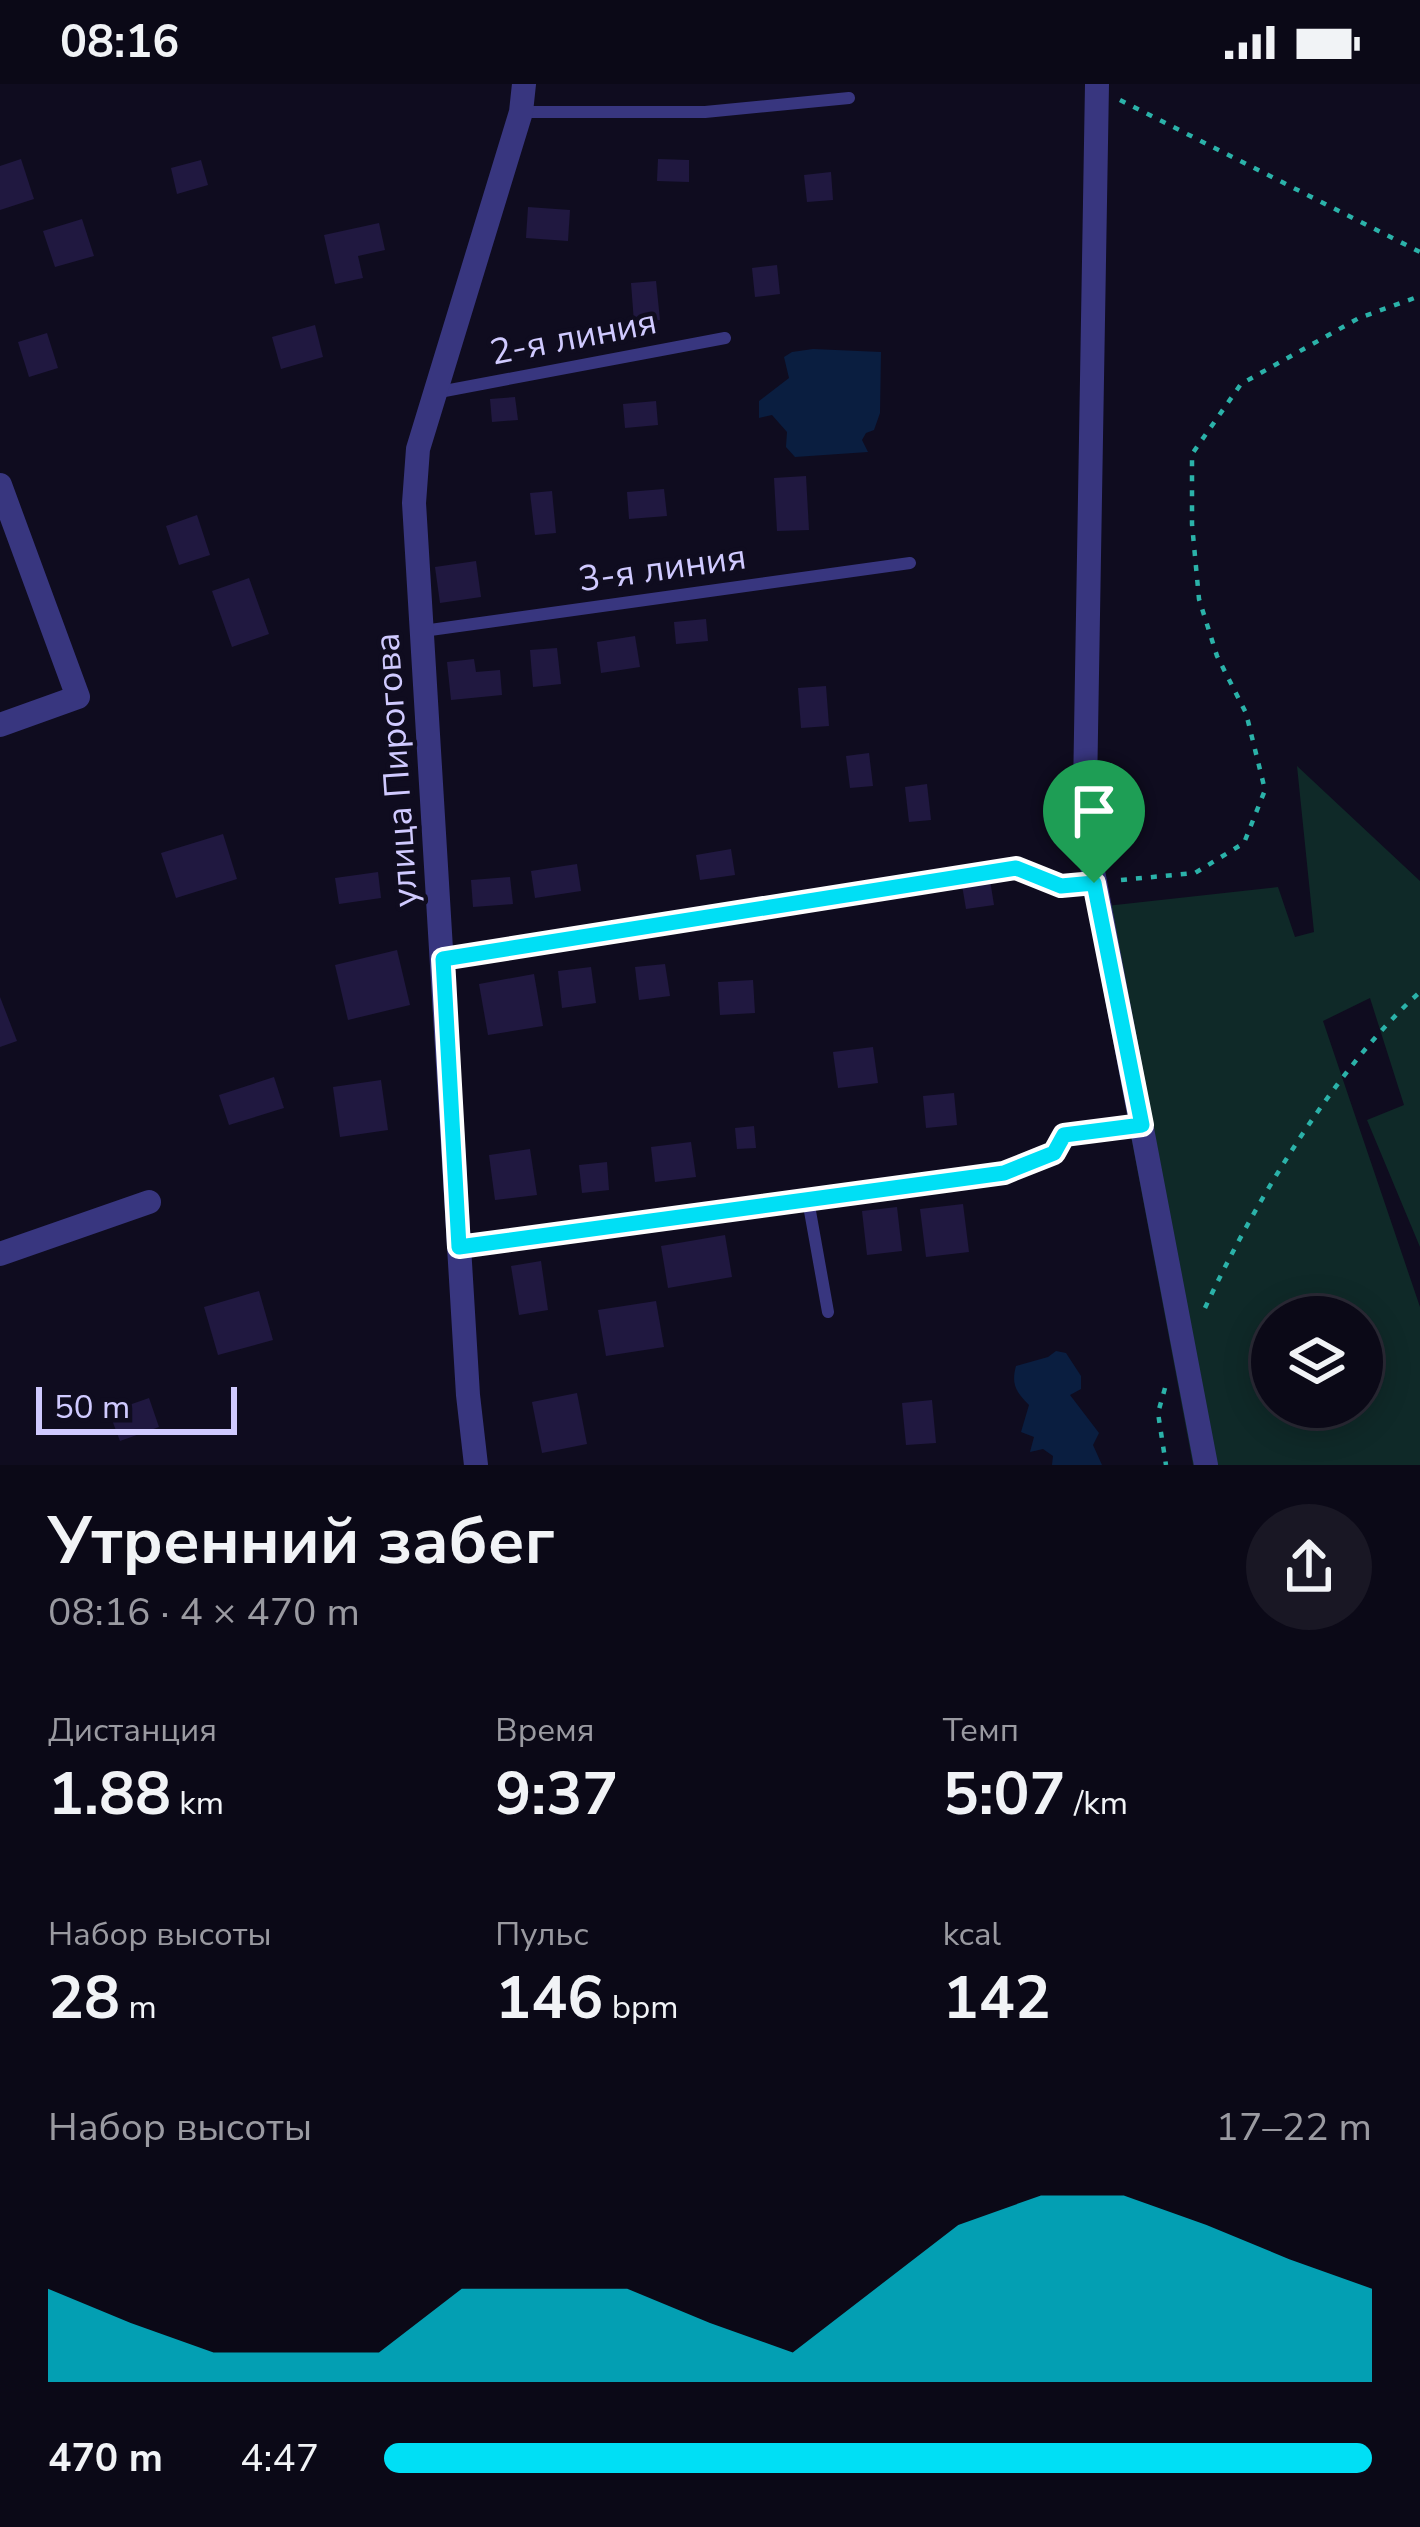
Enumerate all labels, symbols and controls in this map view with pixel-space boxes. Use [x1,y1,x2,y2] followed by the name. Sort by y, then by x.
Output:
[60,12,179,73] text: 08:16
[486,297,661,378] street label: 2-я линия
[575,532,749,604] street label: 3-я линия
[362,631,431,909] street label: улица Пирогова
[1043,760,1145,883] pin
[1061,778,1127,844] icon: arrive
[1251,1296,1383,1428] map controls
[1251,1296,1383,1428] button: layers
[36,1381,237,1434] scale bar
[54,1385,130,1430] text: 50 m
[48,1496,555,1586] text: Утренний забег
[1246,1504,1372,1630] button: share
[48,1586,360,1639] text: 08:16 · 4 × 470 m
[48,1708,217,1753] text: Дистанция
[495,1708,595,1753] text: Время
[943,1708,1019,1753] text: Темп
[48,1753,171,1835] text: 1.88
[495,1753,618,1835] text: 9:37
[943,1753,1066,1835] text: 5:07
[171,1781,224,1826] text: km
[1066,1781,1128,1826] text: /km
[48,1912,271,1957] text: Набор высоты
[495,1912,589,1957] text: Пульс
[943,1912,1001,1957] text: kcal
[48,1957,120,2039] text: 28
[495,1957,603,2039] text: 146
[943,1957,1051,2039] text: 142
[120,1985,157,2030] text: m
[603,1985,679,2030] text: bpm
[48,2101,312,2154] text: Набор высоты
[1215,2101,1372,2154] text: 17–22 m
[48,2432,163,2485] text: 470 m
[240,2432,319,2485] text: 4:47

